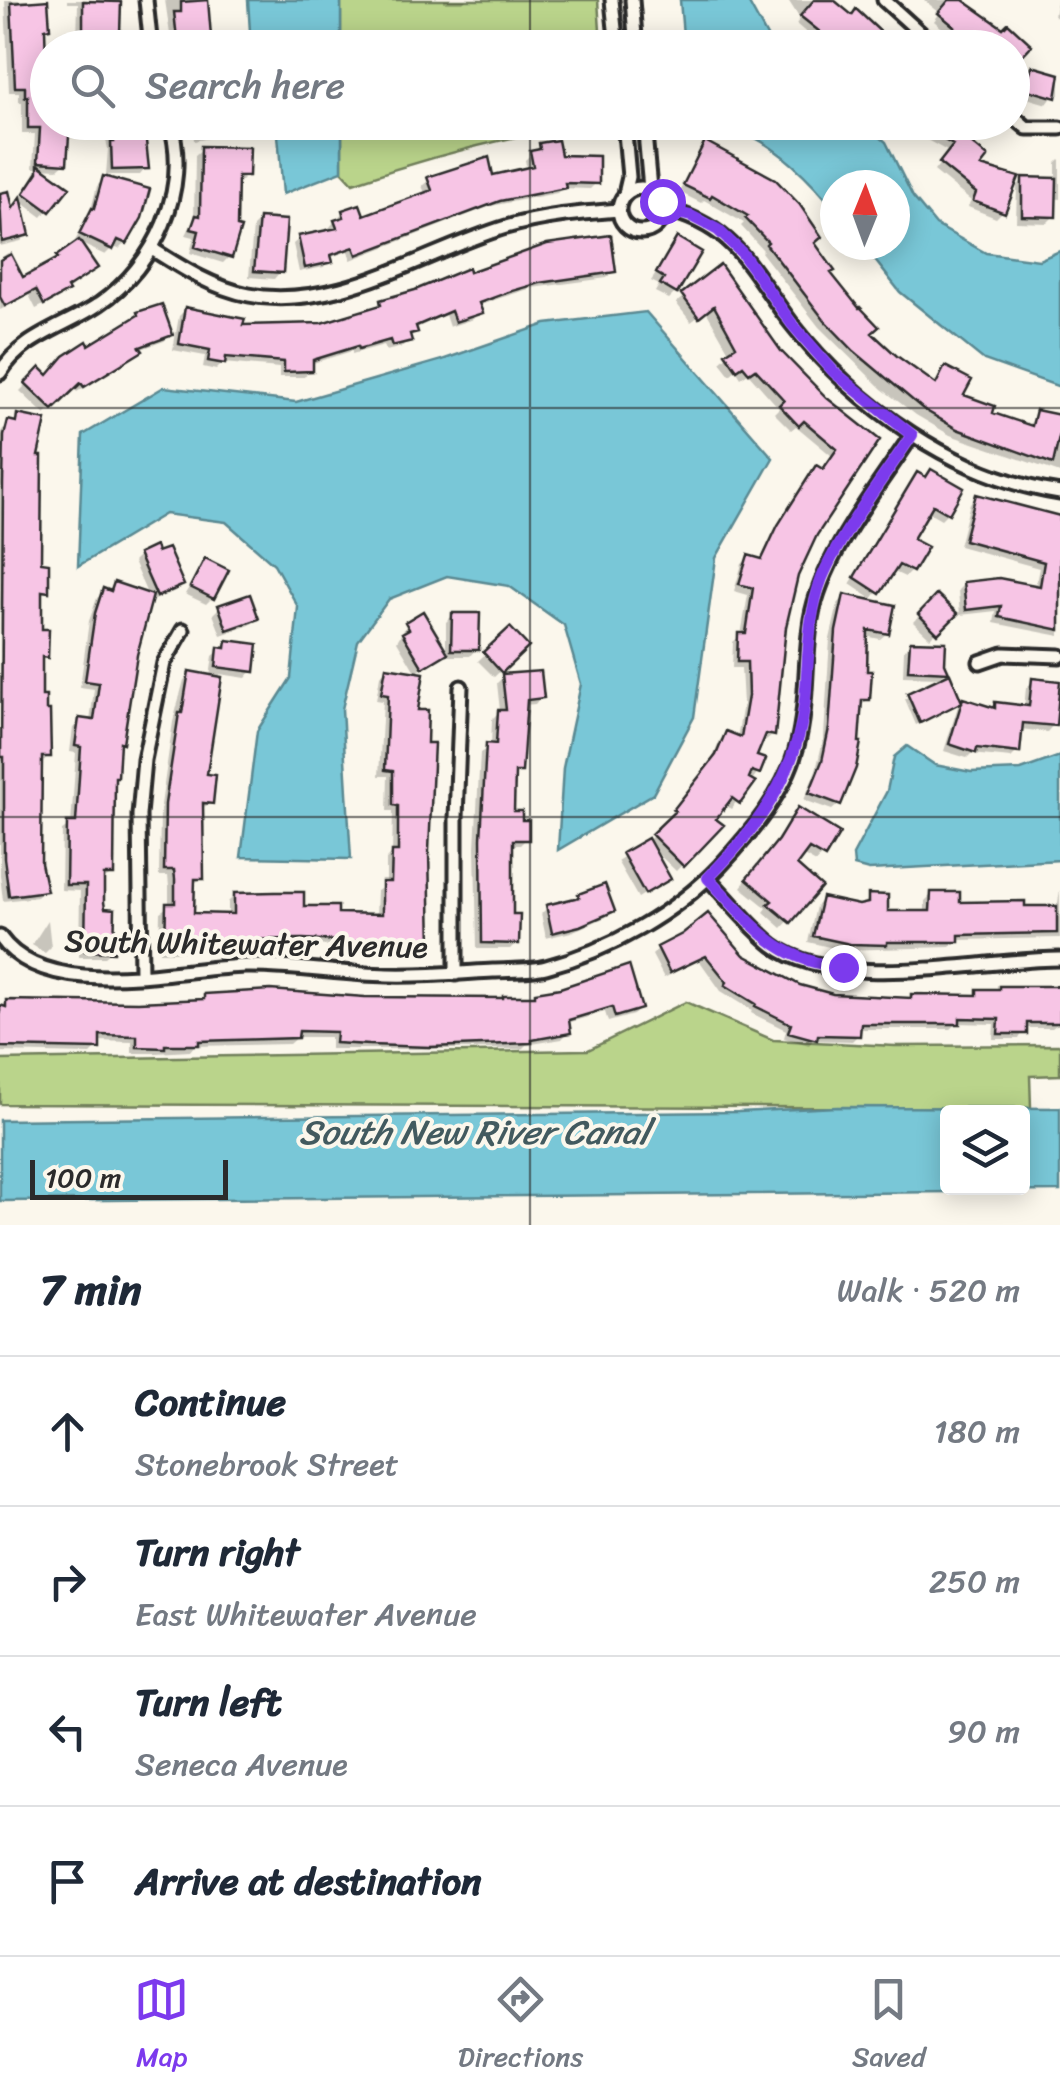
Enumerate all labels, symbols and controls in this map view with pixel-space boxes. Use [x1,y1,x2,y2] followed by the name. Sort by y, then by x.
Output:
[30,30,1030,140] search box
[145,52,345,119] text: Search here
[65,58,120,113] icon: search
[820,170,910,260] north arrow
[640,179,686,225] route start
[64,912,428,976] street label: South Whitewater Avenue
[821,945,867,991] route end
[299,1101,657,1163] water label: South New River Canal
[940,1105,1030,1195] map controls
[940,1105,1030,1195] button: layers
[45,1153,121,1202] text: 100 m
[30,1155,228,1200] scale bar
[40,1253,141,1327] text: 7 min
[837,1262,1020,1319] text: Walk · 520 m
[135,1369,286,1436] text: Continue
[934,1403,1020,1460] text: 180 m
[40,1404,95,1459] icon: ahead
[135,1436,399,1493] text: Stonebrook Street
[135,1519,300,1586] text: Turn right
[929,1553,1020,1610] text: 250 m
[40,1554,95,1609] icon: right
[135,1586,477,1643] text: East Whitewater Avenue
[135,1669,281,1736] text: Turn left
[947,1703,1020,1760] text: 90 m
[40,1704,95,1759] icon: left
[135,1736,348,1793] text: Seneca Avenue
[135,1848,482,1915] text: Arrive at destination
[40,1854,95,1909] icon: arrive
[134,1972,189,2081] tab: Map
[458,1972,583,2081] tab: Directions
[852,1972,926,2081] tab: Saved

